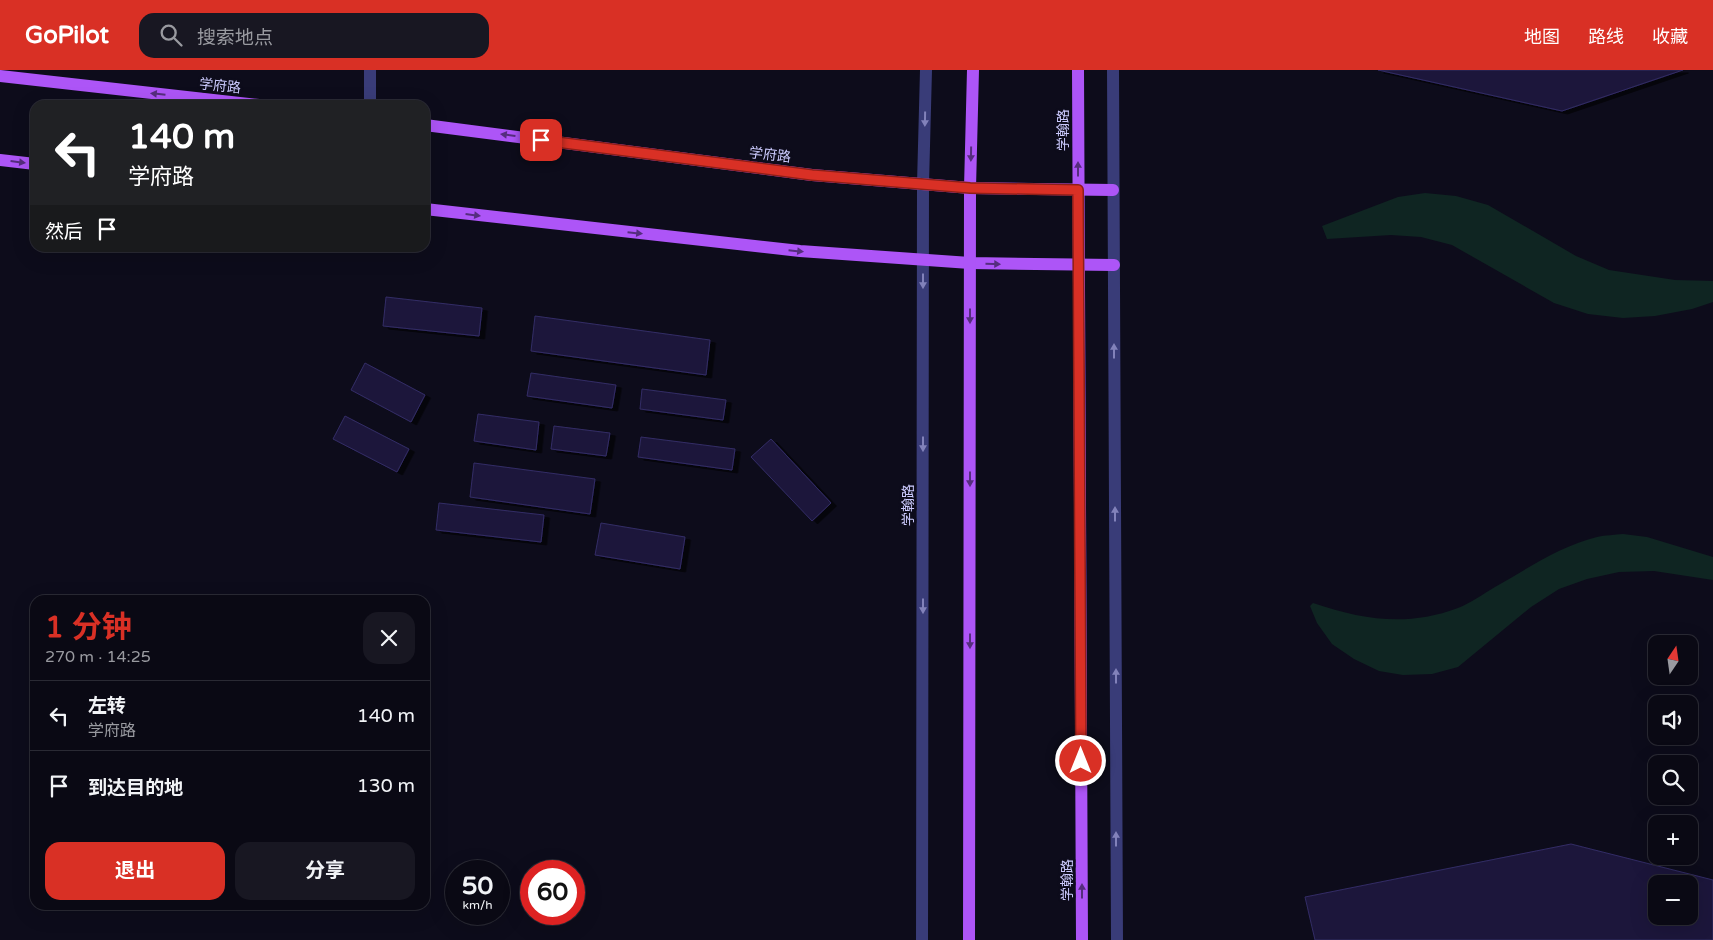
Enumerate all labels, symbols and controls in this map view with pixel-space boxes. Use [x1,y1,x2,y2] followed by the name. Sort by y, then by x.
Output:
[139,13,489,58] search box
[25,21,109,50] text: GoPilot
[157,21,185,49] icon: search
[1524,26,1560,48] text: 地图
[1588,26,1624,48] text: 路线
[1652,26,1688,48] text: 收藏
[197,27,273,49] text: 搜索地点
[198,75,242,97] street label: 学府路
[150,90,166,98] one-way arrow
[1055,109,1072,151] street label: 学翰路
[921,111,929,127] one-way arrow
[128,116,235,158] text: 140 m
[520,119,562,161] pin
[45,120,110,185] icon: left
[527,126,555,154] icon: arrive
[499,131,515,139] one-way arrow
[748,144,792,166] street label: 学府路
[967,146,975,162] one-way arrow
[10,158,26,166] one-way arrow
[1074,161,1082,177] one-way arrow
[128,164,194,190] text: 学府路
[466,211,482,219] one-way arrow
[93,215,121,243] icon: arrive
[45,221,83,243] text: 然后
[627,229,643,237] one-way arrow
[789,247,805,255] one-way arrow
[986,260,1002,268] one-way arrow
[919,273,927,289] one-way arrow
[966,308,974,324] one-way arrow
[1110,343,1118,359] one-way arrow
[919,436,927,452] one-way arrow
[966,471,974,487] one-way arrow
[900,484,917,526] street label: 学翰路
[1111,506,1119,522] one-way arrow
[919,598,927,614] one-way arrow
[45,609,132,646] text: 1 分钟
[363,612,415,664] button: close
[966,633,974,649] one-way arrow
[1648,635,1698,685] north arrow
[1648,635,1698,925] map controls
[45,647,151,667] text: 270 m · 14:25
[1111,668,1119,684] one-way arrow
[88,695,126,717] text: 左转
[1648,695,1698,745] button: sound
[45,702,73,730] icon: left
[357,705,415,727] text: 140 m
[88,721,136,741] text: 学府路
[1054,734,1106,786] position arrow
[1648,755,1698,805] button: search
[45,772,73,800] icon: arrive
[357,775,415,797] text: 130 m
[88,777,183,799] text: 到达目的地
[1648,815,1698,865] button: +
[1112,831,1120,847] one-way arrow
[45,842,225,900] button: 退出
[235,842,415,900] button: 分享
[1059,859,1076,901] street label: 学翰路
[520,860,585,925] speed limit sign: 60
[462,871,493,901] text: 50
[1648,875,1698,925] button: −
[1078,883,1086,899] one-way arrow
[462,898,493,912] text: km/h

